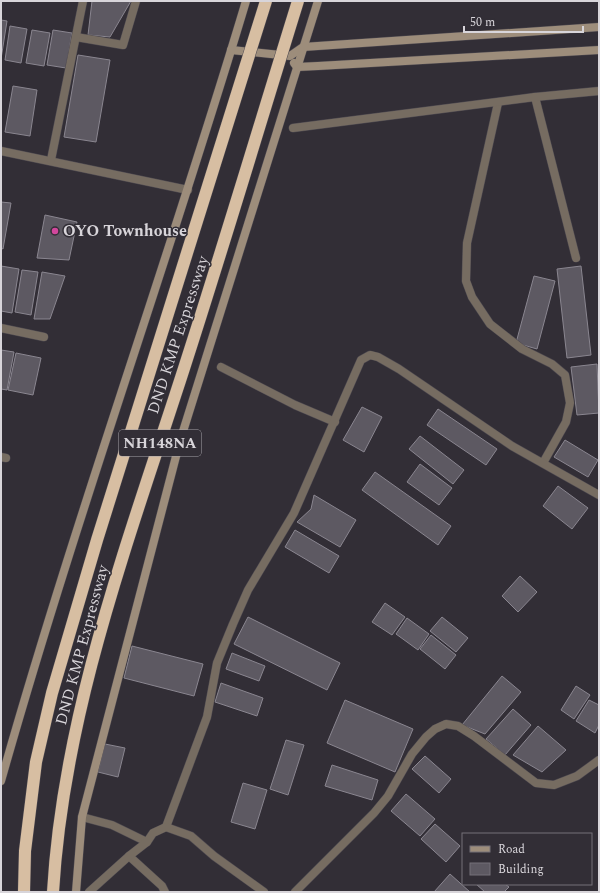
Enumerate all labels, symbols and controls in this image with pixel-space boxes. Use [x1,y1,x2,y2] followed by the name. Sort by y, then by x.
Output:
[464,8,583,34] scale bar
[470,13,495,32] text: 50 m
[63,219,187,243] place label: OYO Townhouse
[50,226,60,236] marker: OYO Townhouse
[141,252,215,417] street label: DND KMP Expressway
[119,430,201,456] road number: NH148NA
[49,561,115,728] street label: DND KMP Expressway
[462,833,592,885] legend
[498,840,525,859] text: Road
[498,860,544,879] text: Building

